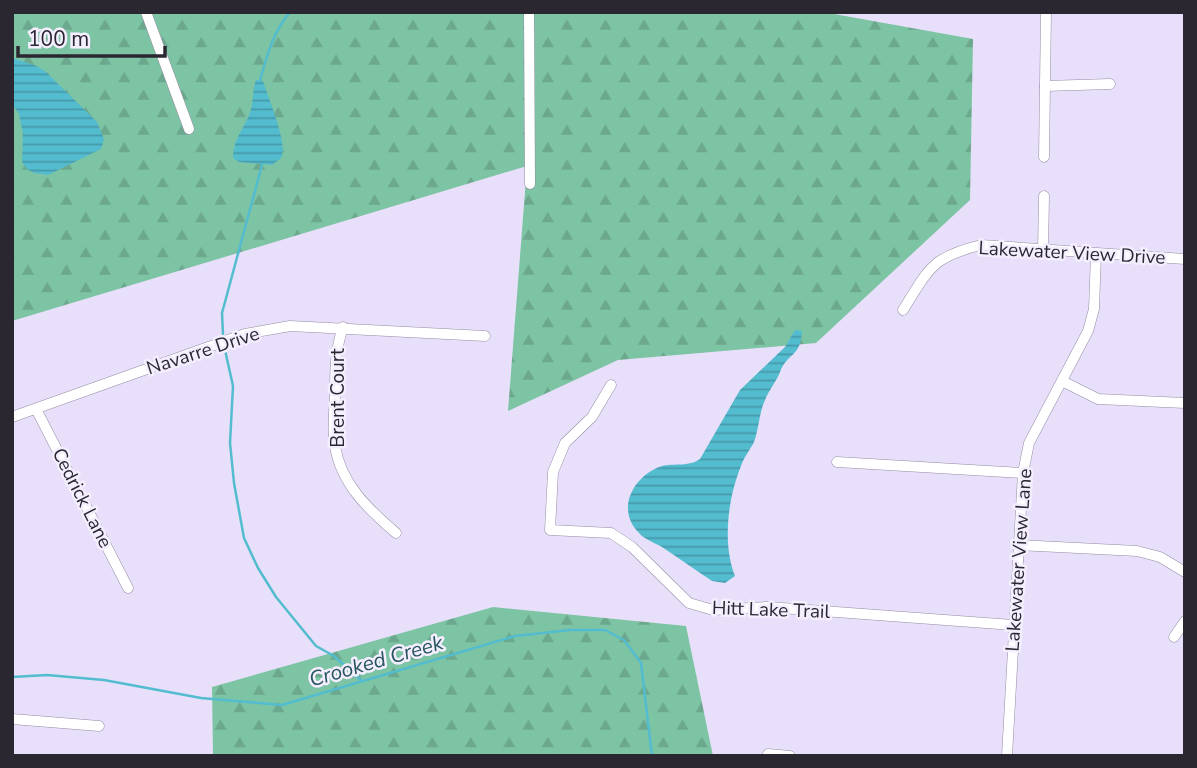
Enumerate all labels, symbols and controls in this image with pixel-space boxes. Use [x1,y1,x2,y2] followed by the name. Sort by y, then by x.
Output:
[18,14,164,58] scale bar
[28,25,89,53] text: 100 m
[978,235,1166,271] street label: Lakewater View Drive
[143,321,263,381] street label: Navarre Drive
[325,348,351,448] street label: Brent Court
[46,444,118,552] street label: Cedrick Lane
[1000,468,1038,652] street label: Lakewater View Lane
[711,595,831,625] street label: Hitt Lake Trail
[306,628,447,694] water label: Crooked Creek

